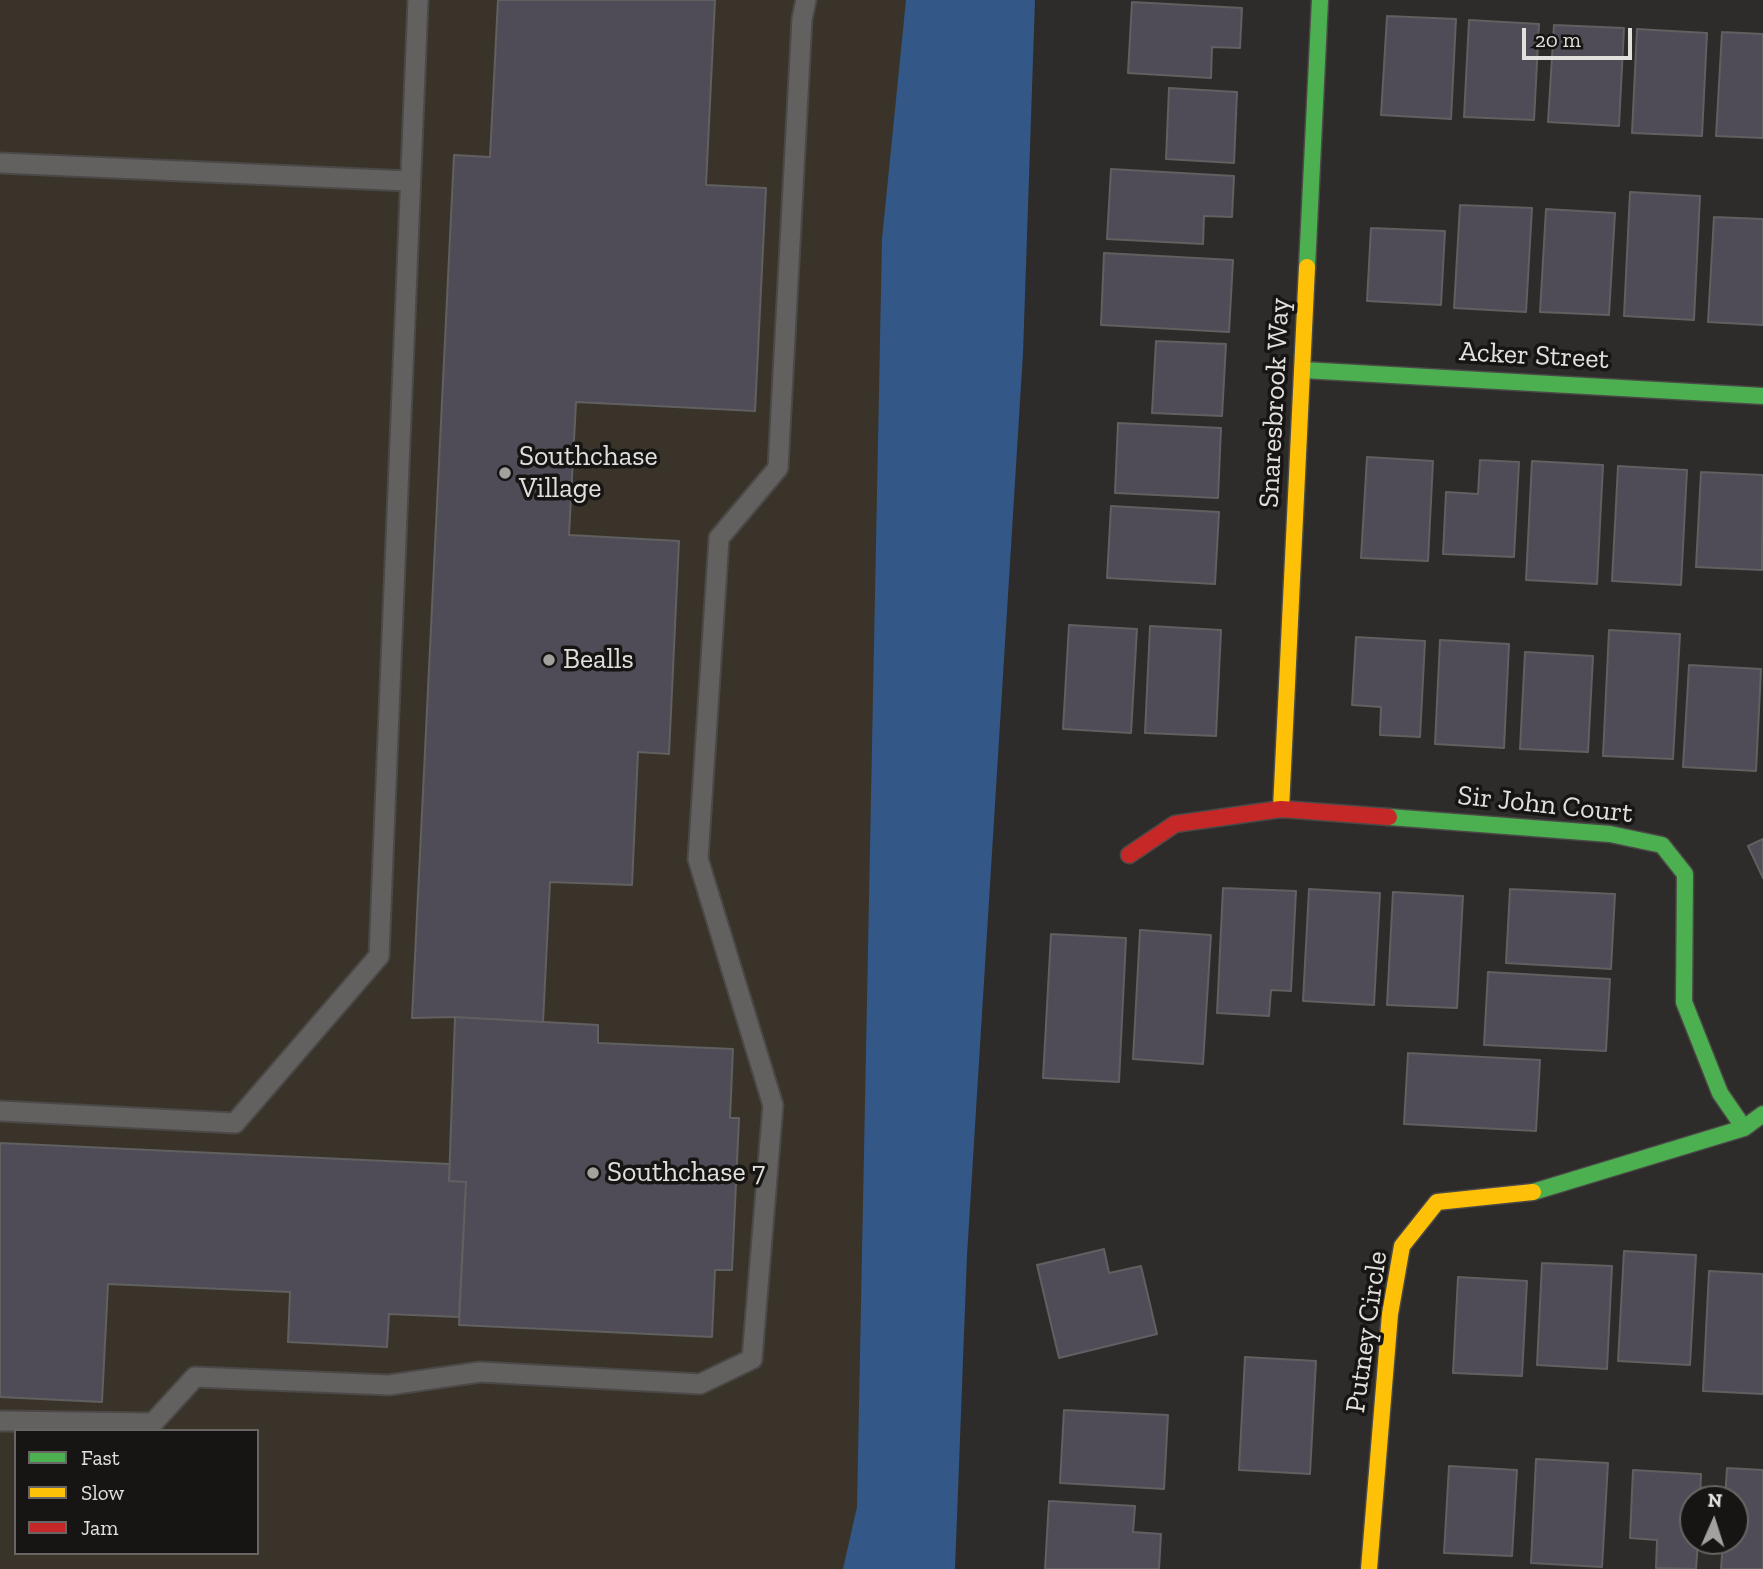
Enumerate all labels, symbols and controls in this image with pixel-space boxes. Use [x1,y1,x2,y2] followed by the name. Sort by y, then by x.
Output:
[1525,14,1635,58] scale bar
[1535,27,1581,52] text: 20 m
[1253,297,1297,509] street label: Snaresbrook Way
[1458,335,1610,377] street label: Acker Street
[519,440,658,506] place label: Southchase Village
[497,465,513,481] marker: Southchase Village
[563,643,634,677] place label: Bealls
[541,652,557,668] marker: Bealls
[1456,779,1634,831] street label: Sir John Court
[607,1156,765,1190] place label: Southchase 7
[585,1165,601,1181] marker: Southchase 7
[1339,1249,1395,1415] street label: Putney Circle
[14,1429,259,1555] legend
[81,1445,120,1470] text: Fast
[81,1480,124,1505] text: Slow
[1679,1485,1749,1555] north arrow
[1707,1489,1723,1512] text: N
[81,1515,118,1540] text: Jam

